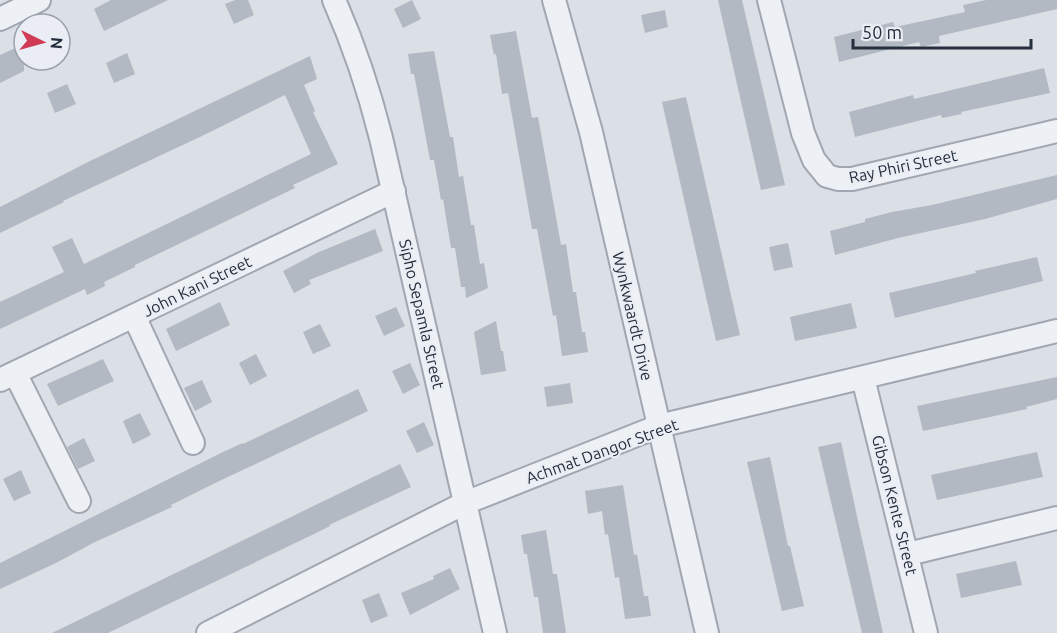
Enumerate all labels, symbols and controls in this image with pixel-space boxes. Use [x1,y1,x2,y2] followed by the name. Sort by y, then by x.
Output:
[12,12,72,72] north arrow
[853,12,1032,50] scale bar
[862,22,902,42] text: 50 m
[47,37,66,50] text: N
[847,146,960,186] street label: Ray Phiri Street
[396,237,448,391] street label: Sipho Sepamla Street
[609,250,657,382] street label: Wynkwaardt Drive
[140,252,255,320] street label: John Kani Street
[523,415,681,487] street label: Achmat Dangor Street
[869,433,921,578] street label: Gibson Kente Street

